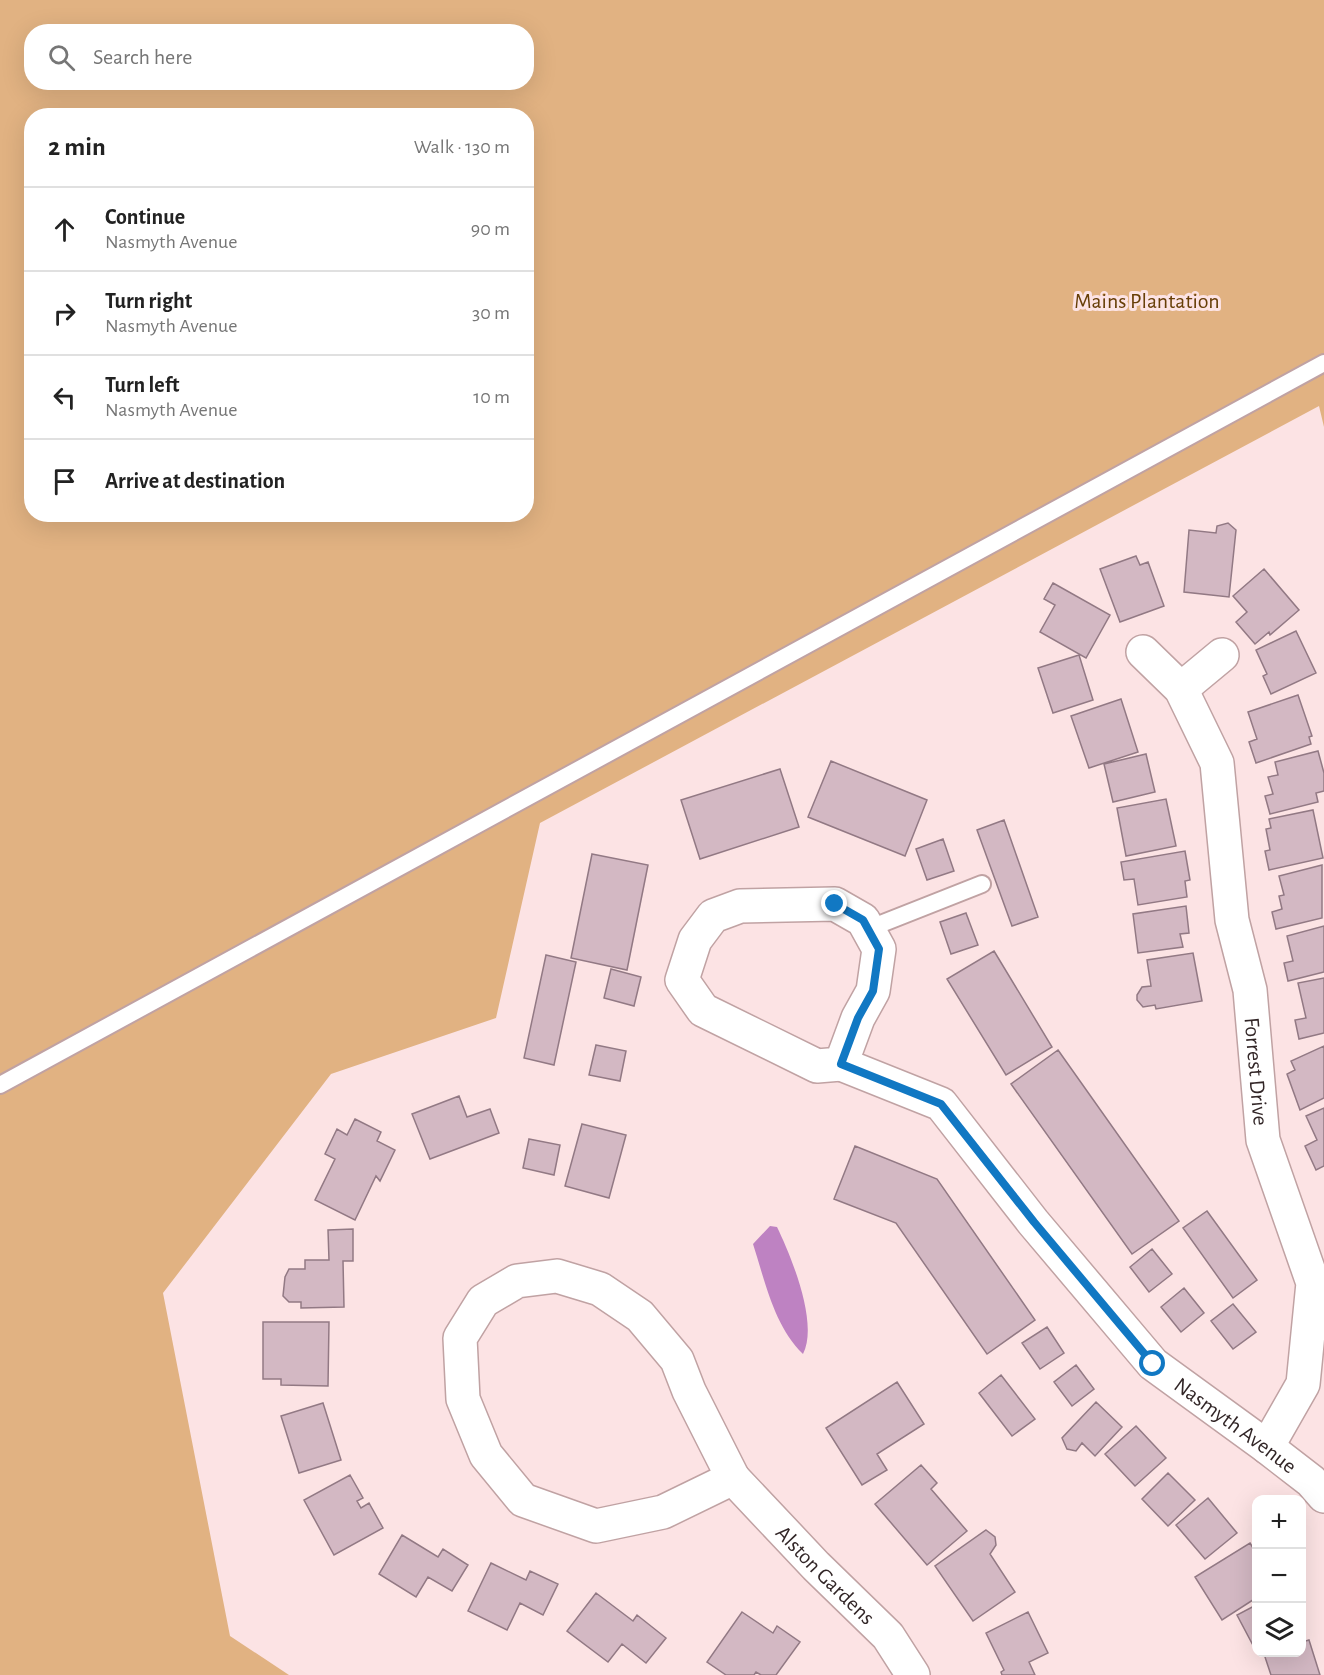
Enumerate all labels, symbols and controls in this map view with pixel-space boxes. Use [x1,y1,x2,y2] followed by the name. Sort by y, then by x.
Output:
[24,24,534,90] search box
[45,41,78,74] icon: search
[93,46,192,68] text: Search here
[48,134,106,160] text: 2 min
[414,137,510,157] text: Walk · 130 m
[105,206,185,228] text: Continue
[48,213,81,246] icon: ahead
[471,219,510,239] text: 90 m
[105,232,237,252] text: Nasmyth Avenue
[105,290,192,312] text: Turn right
[1074,290,1220,312] park label: Mains Plantation
[48,297,81,330] icon: right
[472,303,510,323] text: 30 m
[105,316,237,336] text: Nasmyth Avenue
[105,374,179,396] text: Turn left
[48,381,81,414] icon: left
[473,387,510,407] text: 10 m
[105,400,237,420] text: Nasmyth Avenue
[48,465,81,498] icon: arrive
[105,470,285,492] text: Arrive at destination
[821,890,847,916] route end
[1240,1017,1272,1126] street label: Forrest Drive
[1139,1350,1165,1376] route start
[1170,1373,1301,1478] street label: Nasmyth Avenue
[1252,1495,1306,1657] map controls
[1252,1495,1306,1549] button: +
[772,1521,879,1629] street label: Alston Gardens
[1252,1549,1306,1603] button: −
[1252,1603,1306,1657] button: layers

